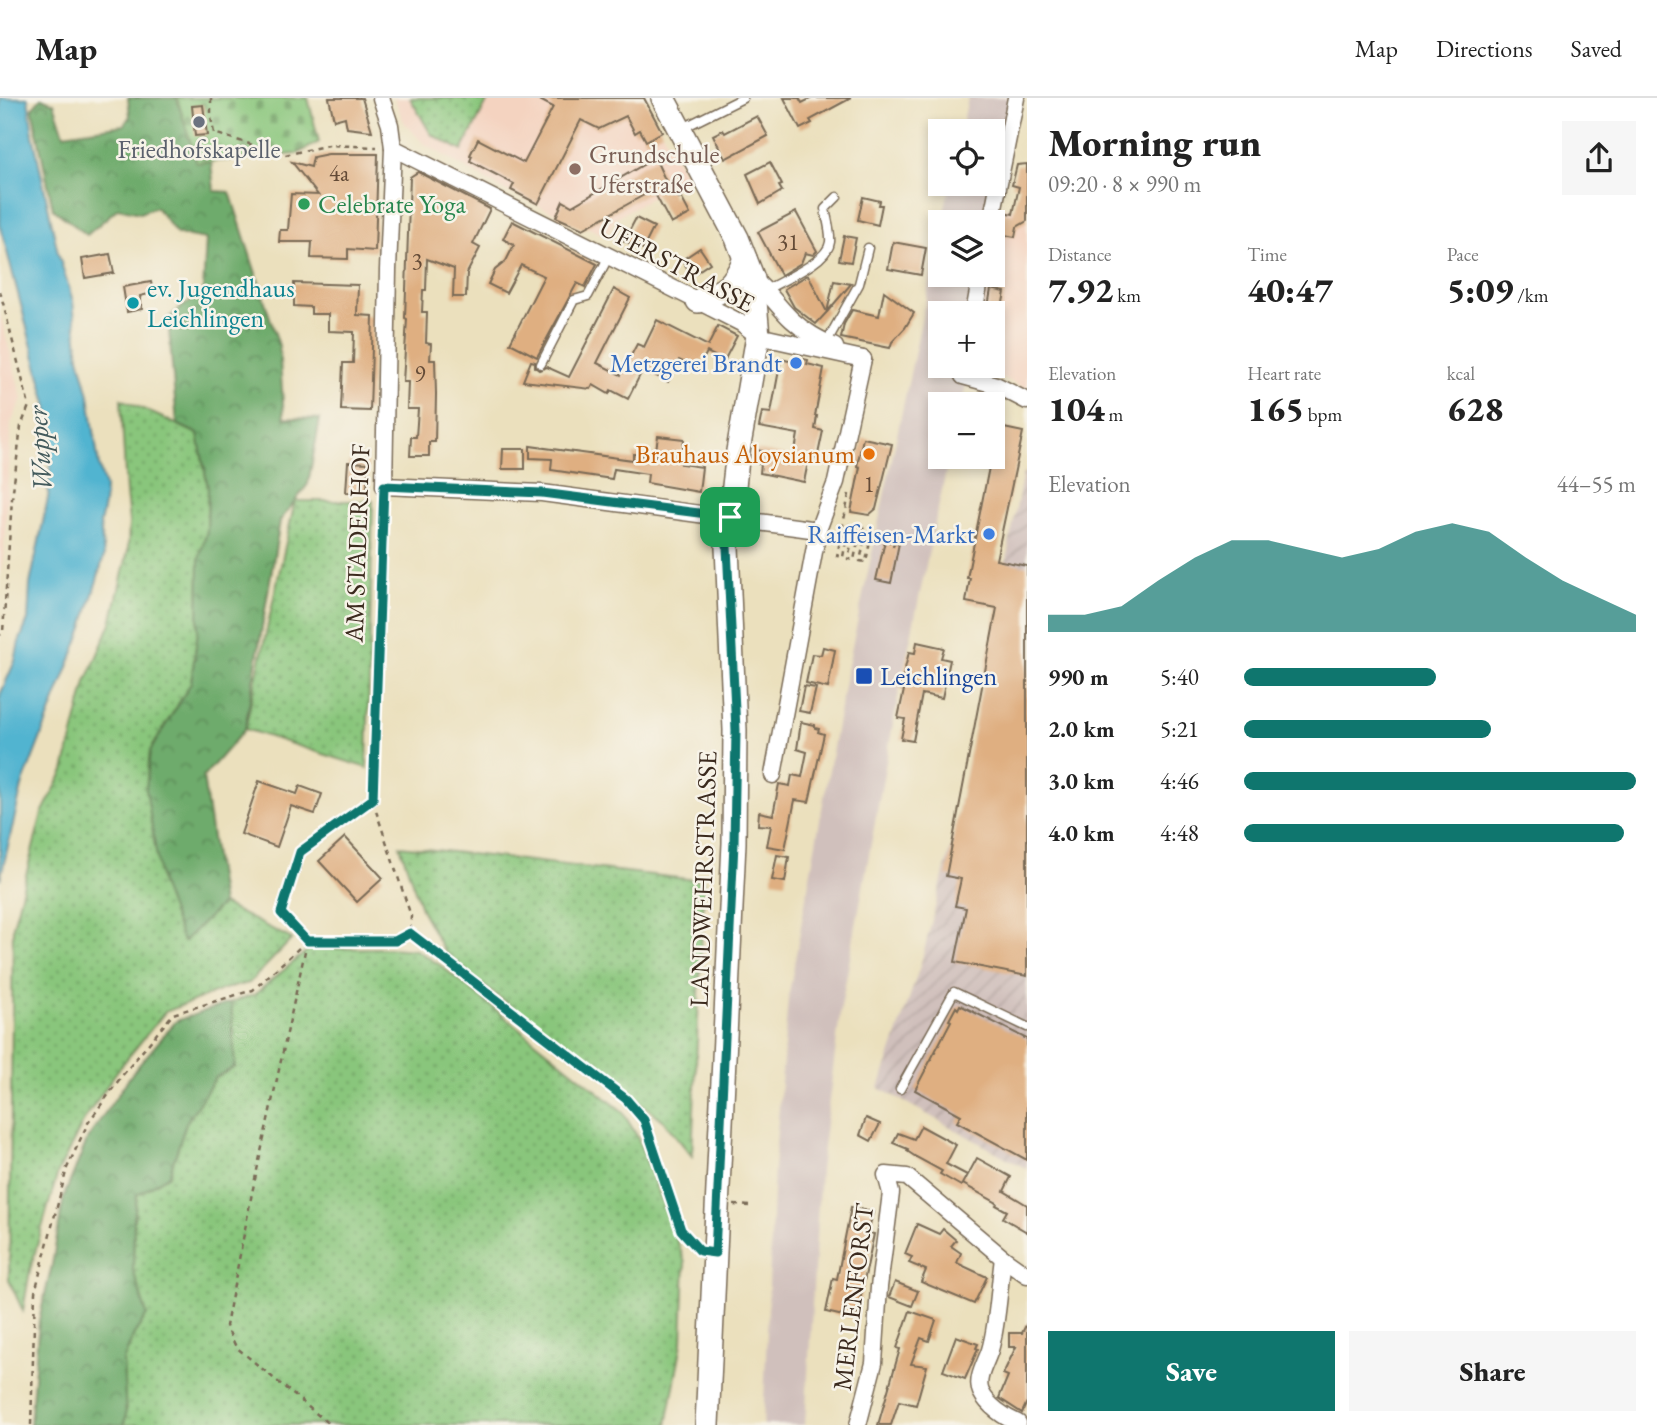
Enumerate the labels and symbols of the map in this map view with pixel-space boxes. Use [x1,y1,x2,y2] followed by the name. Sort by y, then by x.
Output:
[191,114,207,130] marker: Friedhofskapelle
[117,132,281,166] place label: Friedhofskapelle
[589,137,720,201] place label: Grundschule Uferstraße
[329,158,350,188] house number: 4a
[567,161,583,177] marker: Grundschule Uferstraße
[318,187,467,221] place label: Celebrate Yoga
[296,196,312,212] marker: Celebrate Yoga
[593,210,761,320] street label: UFERSTRASSE
[777,227,799,257] house number: 31
[411,246,423,276] house number: 3
[147,271,295,335] place label: ev. Jugendhaus Leichlingen
[125,295,141,311] marker: ev. Jugendhaus Leichlingen
[610,346,782,380] place label: Metzgerei Brandt
[788,355,804,371] marker: Metzgerei Brandt
[414,359,426,389] house number: 9
[18,404,60,493] water label: Wupper
[635,437,855,471] place label: Brauhaus Aloysianum
[337,443,377,644] street label: AM STADERHOF
[861,446,877,462] marker: Brauhaus Aloysianum
[863,469,875,499] house number: 1
[700,487,760,547] pin
[807,517,975,551] place label: Raiffeisen-Markt
[981,526,997,542] marker: Raiffeisen-Markt
[880,659,997,693] place label: Leichlingen
[854,666,874,686] marker: Leichlingen
[682,750,724,1008] street label: LANDWEHRSTRASSE
[825,1201,881,1393] street label: MERLENFORST

